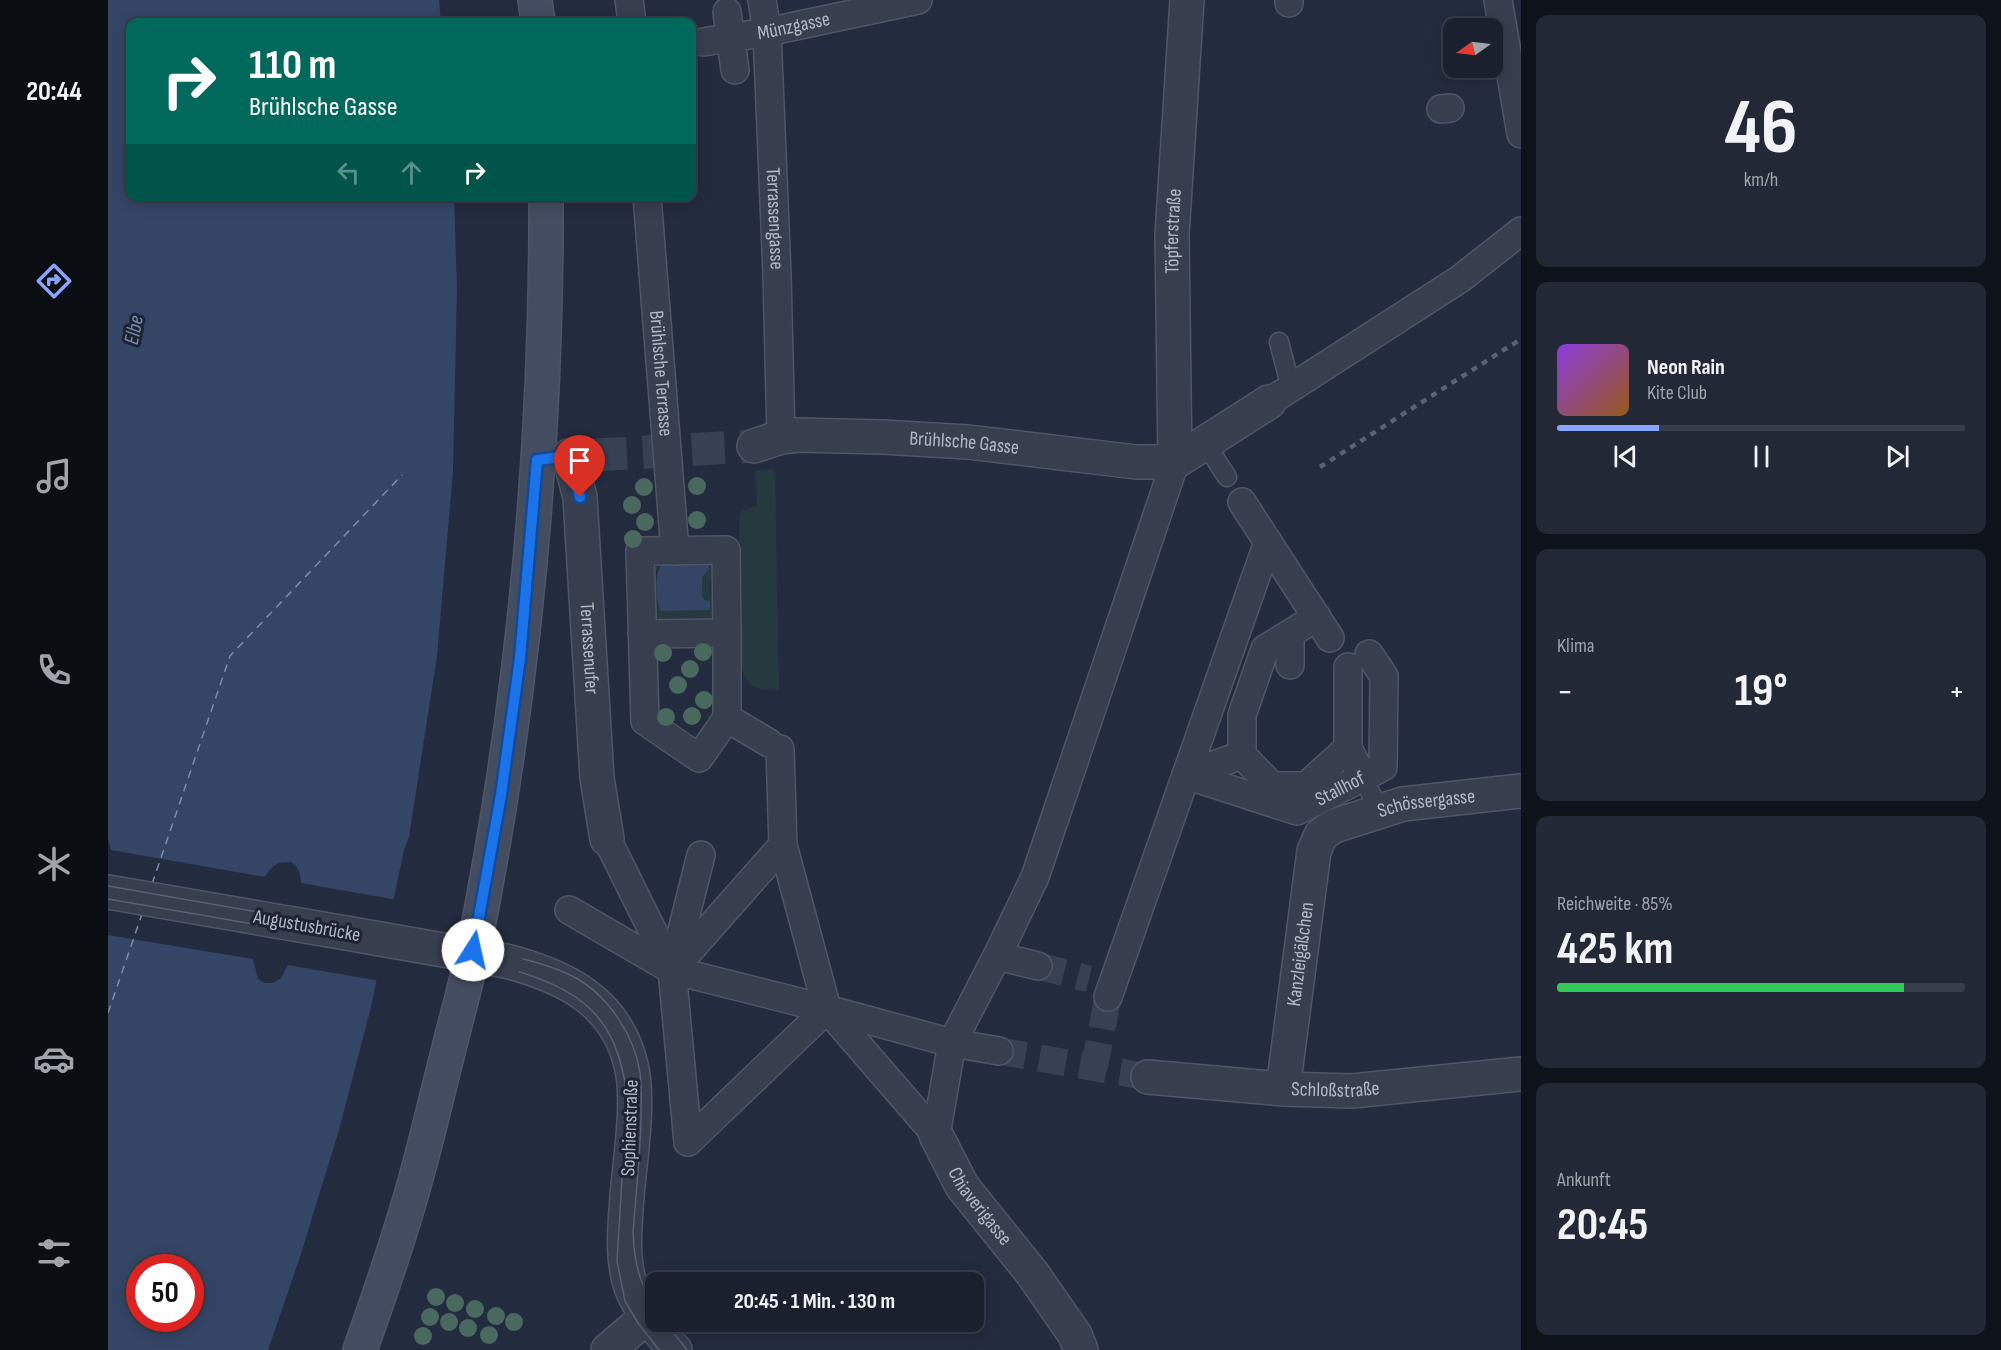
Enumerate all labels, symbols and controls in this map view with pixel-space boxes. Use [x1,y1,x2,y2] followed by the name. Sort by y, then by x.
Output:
[756,7,832,45] street label: Münzgasse
[1443,18,1503,78] north arrow
[1443,18,1503,78] map controls
[249,40,336,91] text: 110 m
[150,42,228,120] icon: right
[26,76,82,108] text: 20:44
[1724,82,1798,175] text: 46
[249,91,398,123] text: Brühlsche Gasse
[332,156,365,189] icon: left
[395,156,428,189] icon: ahead
[458,156,491,189] icon: right
[761,167,789,270] street label: Terrassengasse
[1744,168,1778,192] text: km/h
[1160,188,1187,274] street label: Töpferstraße
[33,260,75,302] icon: directions
[644,310,678,437] street label: Brühlsche Terrasse
[119,313,149,347] water label: Elbe
[1647,354,1725,381] text: Neon Rain
[1647,381,1707,405] text: Kite Club
[909,427,1020,460] street label: Brühlsche Gasse
[554,435,605,497] pin
[1609,440,1642,473] icon: previous
[1745,440,1778,473] icon: pause
[1881,440,1914,473] icon: next
[563,444,596,477] icon: arrive
[33,455,75,497] icon: music
[574,602,604,695] street label: Terrassenufer
[1557,634,1595,658] text: Klima
[33,649,75,691] icon: phone
[1734,664,1788,719] text: 19°
[1557,672,1573,712] text: −
[1949,672,1965,712] text: +
[1311,766,1369,812] street label: Stallhof
[1375,784,1476,823] street label: Schössergasse
[33,843,75,885] icon: climate
[1557,892,1673,916] text: Reichweite · 85%
[1282,901,1319,1008] street label: Kanzleigäßchen
[251,905,362,947] street label: Augustusbrücke
[441,918,505,982] position arrow
[1557,922,1673,977] text: 425 km
[33,1038,75,1080] icon: car
[1291,1076,1381,1103] street label: Schloßstraße
[616,1079,644,1177] street label: Sophienstraße
[942,1163,1017,1250] street label: Chiaverigasse
[1557,1168,1611,1192] text: Ankunft
[1557,1198,1648,1253] text: 20:45
[33,1232,75,1274] icon: filters
[126,1254,204,1332] speed limit sign: 50
[734,1288,895,1315] text: 20:45 · 1 Min. · 130 m

